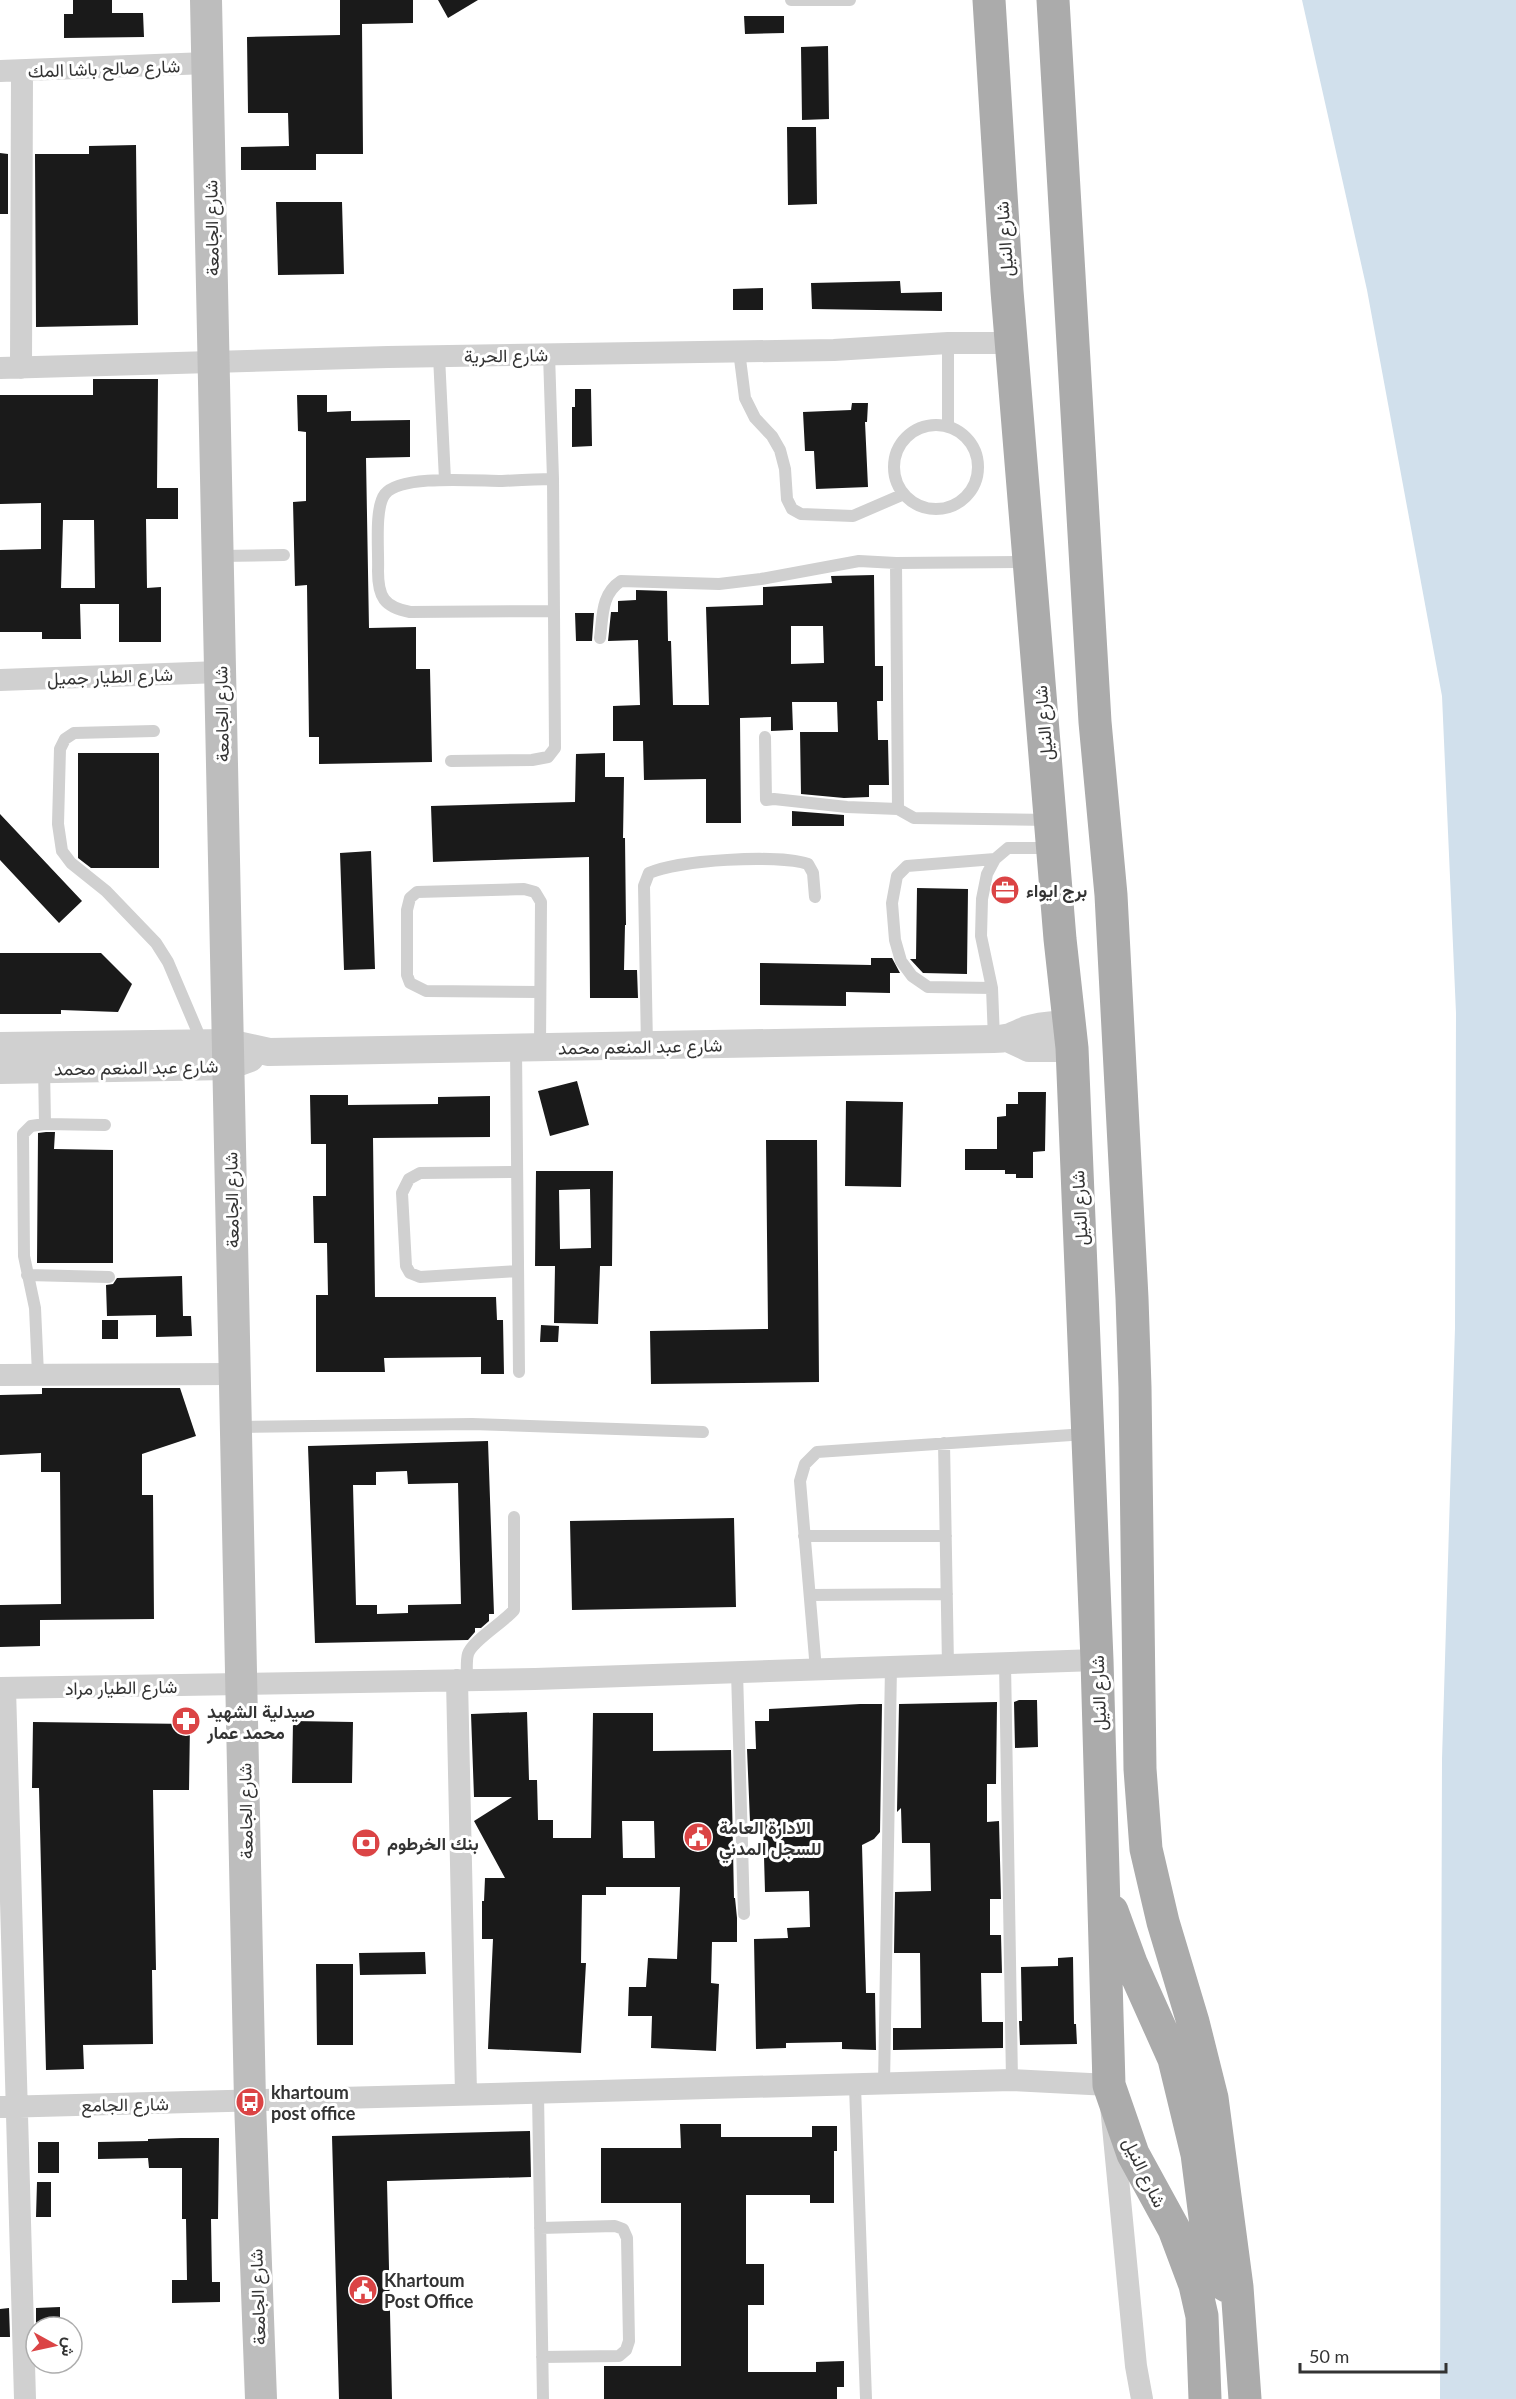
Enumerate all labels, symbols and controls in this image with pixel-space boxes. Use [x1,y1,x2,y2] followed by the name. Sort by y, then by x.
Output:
[27,54,181,84] street label: شارع صالح باشا المك
[199,180,225,276] street label: شارع الجامعة
[990,200,1020,277] street label: شارع النيل
[464,343,548,369] street label: شارع الحرية
[47,663,173,691] street label: شارع الطيار جميل
[209,666,235,762] street label: شارع الجامعة
[1029,684,1059,762] street label: شارع النيل
[989,874,1021,906] office icon: برج ايواء
[1026,879,1087,903] place label: برج ايواء
[558,1034,722,1060] street label: شارع عبد المنعم محمد
[54,1055,218,1081] street label: شارع عبد المنعم محمد
[219,1152,245,1248] street label: شارع الجامعة
[1066,1170,1094,1246] street label: شارع النيل
[1086,1655,1112,1731] street label: شارع النيل
[65,1675,177,1701] street label: شارع الطيار مراد
[206,1700,315,1744] place label: صيدلية الشهيد محمد عمار
[170,1705,202,1737] pharmacy icon: صيدلية الشهيد محمد عمار
[233,1763,259,1859] street label: شارع الجامعة
[719,1816,822,1864] place label: الادارة العامة للسجل المدني
[682,1821,714,1853] public building icon: الادارة العامة للسجل المدني
[350,1827,382,1859] bank icon: بنك الخرطوم
[387,1832,479,1856] place label: بنك الخرطوم
[271,2081,356,2124] place label: khartoum post office
[234,2086,266,2118] bus stop icon: khartoum post office
[81,2092,169,2118] street label: شارع الجامع
[1117,2133,1171,2212] street label: شارع النيل
[244,2248,272,2346] street label: شارع الجامعة
[384,2269,474,2312] place label: Khartoum Post Office
[347,2274,379,2306] public building icon: Khartoum Post Office
[24,2315,84,2375] north arrow
[58,2336,80,2358] text: ش
[1300,2336,1446,2374] scale bar
[1309,2345,1349,2367] text: 50 m

